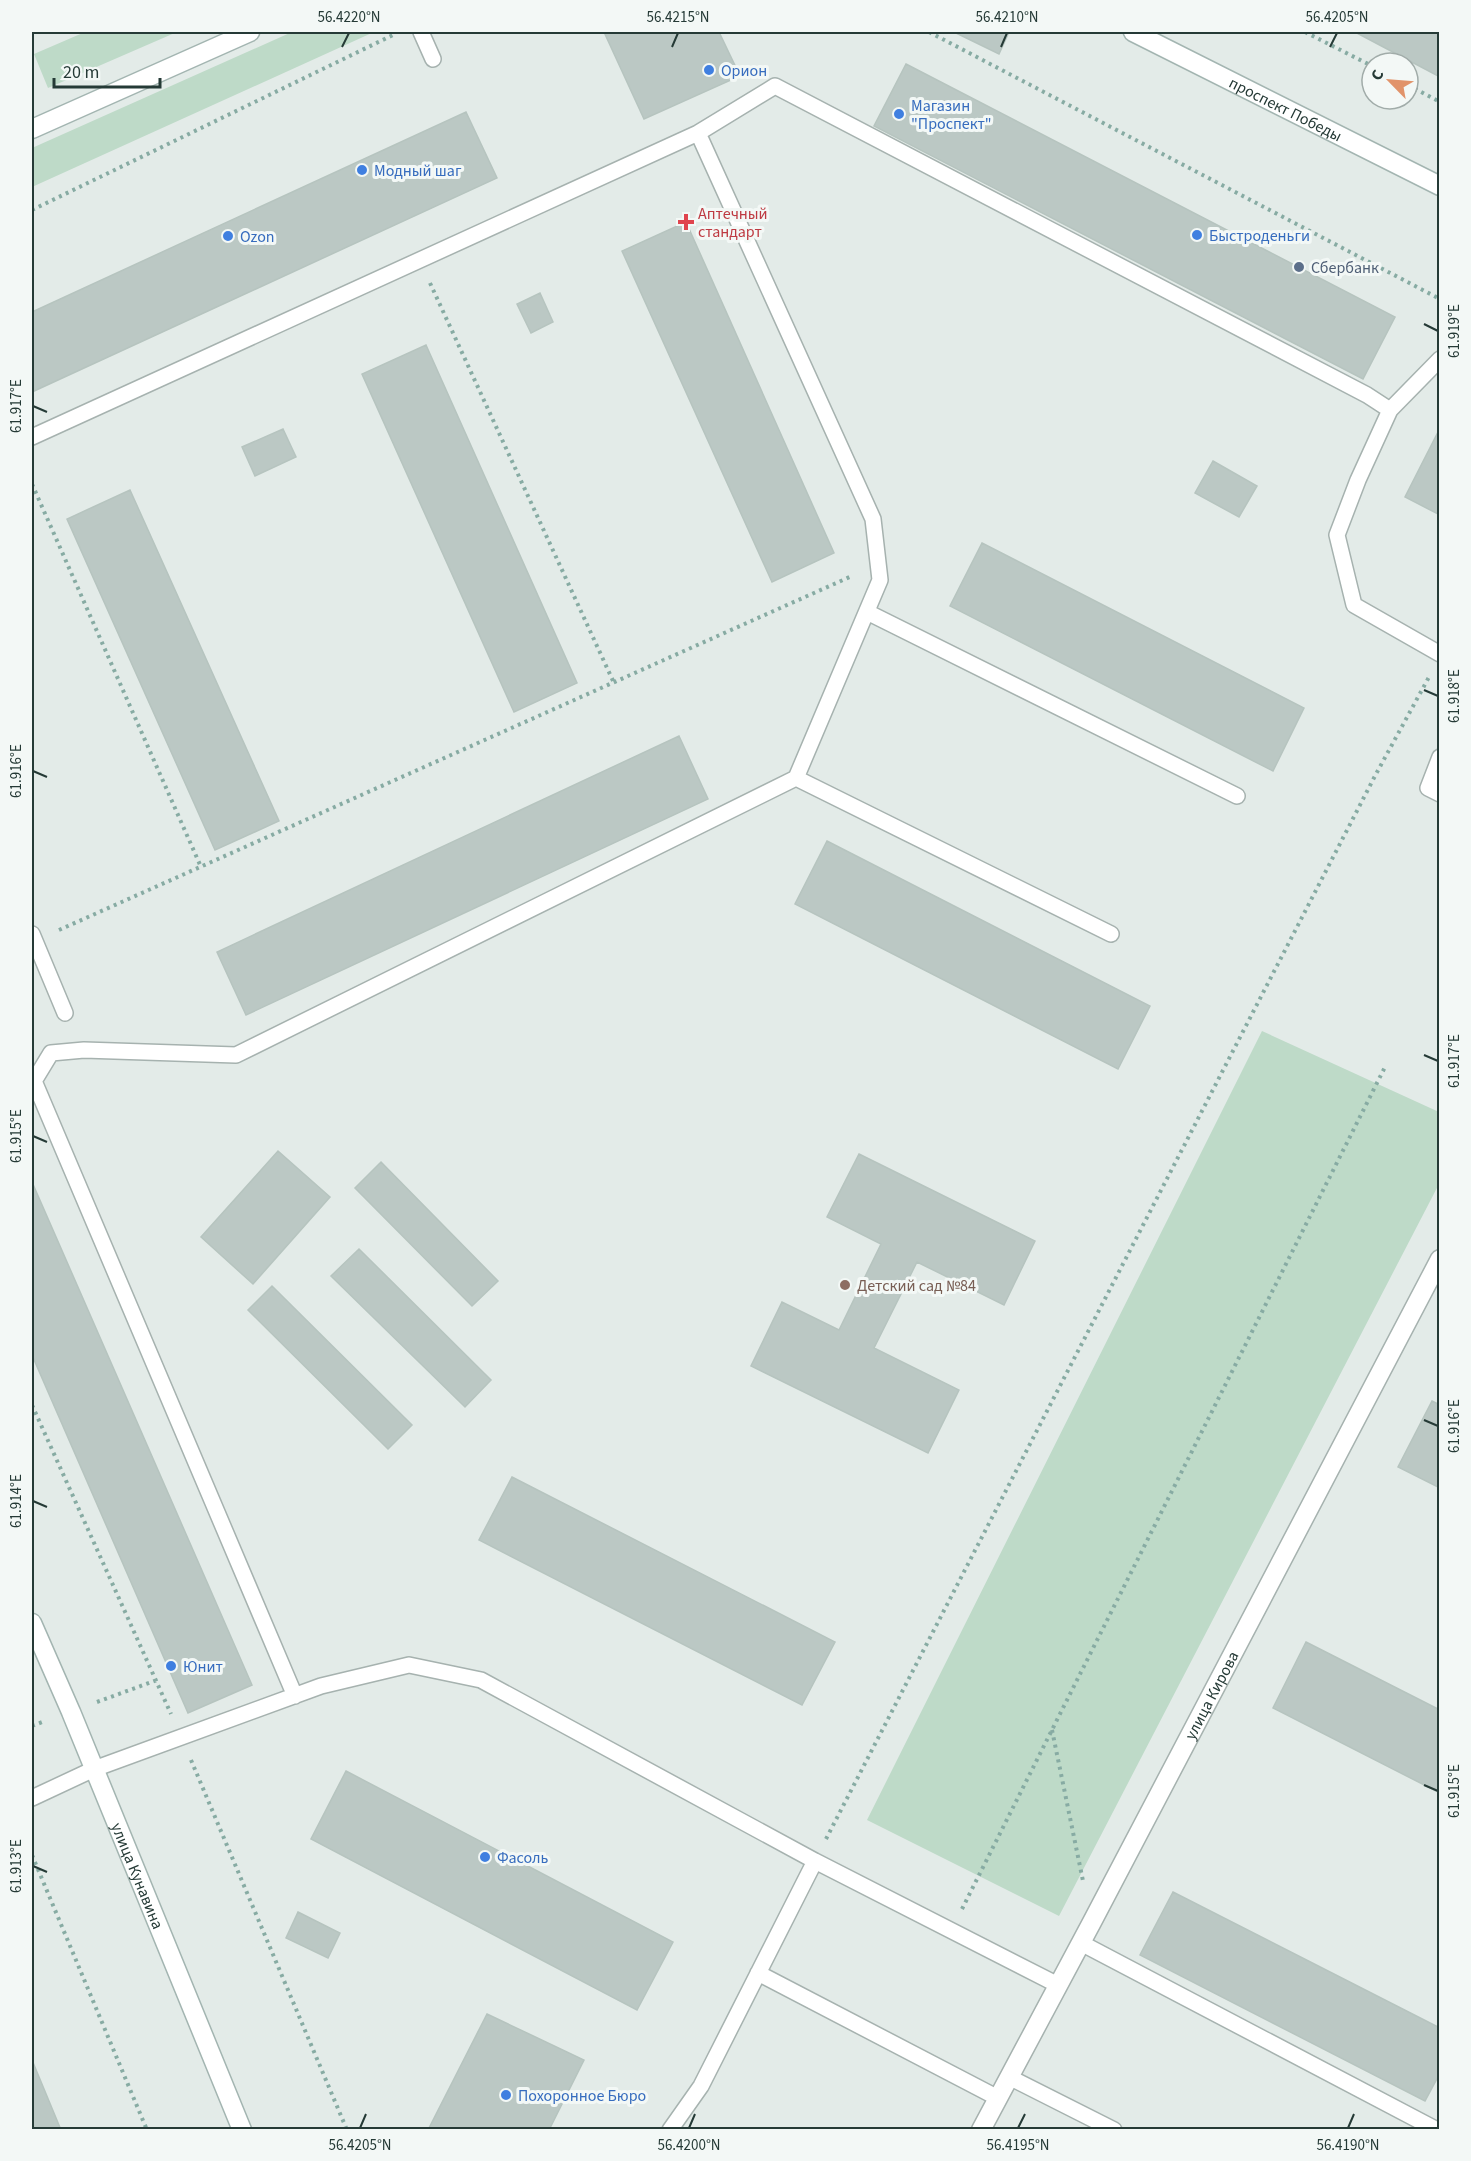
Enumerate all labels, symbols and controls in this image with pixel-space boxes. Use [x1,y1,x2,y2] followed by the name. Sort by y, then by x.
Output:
[317,7,381,28] text: 56.4220°N
[646,7,710,28] text: 56.4215°N
[975,7,1039,28] text: 56.4210°N
[1305,7,1369,28] text: 56.4205°N
[54,51,160,89] scale bar
[1360,51,1420,111] north arrow
[63,60,99,85] text: 20 m
[721,60,767,82] place label: Орион
[702,63,716,77] marker: Орион
[1365,66,1389,84] text: С
[1225,72,1346,147] street label: проспект Победы
[911,95,992,135] place label: Магазин "Проспект"
[892,107,906,121] marker: Магазин "Проспект"
[374,160,462,182] place label: Модный шаг
[355,163,369,177] marker: Модный шаг
[698,203,768,243] place label: Аптечный стандарт
[679,215,693,229] marker: Аптечный стандарт
[1209,225,1310,247] place label: Быстроденьги
[240,226,275,248] place label: Ozon
[1190,228,1204,242] marker: Быстроденьги
[221,229,235,243] marker: Ozon
[1311,257,1379,279] place label: Сбербанк
[1292,260,1306,274] marker: Сбербанк
[1444,304,1465,358] text: 61.919°E
[6,379,27,433] text: 61.917°E
[1444,669,1465,723] text: 61.918°E
[6,744,27,798] text: 61.916°E
[1444,1034,1465,1088] text: 61.917°E
[6,1109,27,1163] text: 61.915°E
[857,1275,976,1297] place label: Детский сад №84
[838,1278,852,1292] marker: Детский сад №84
[1444,1399,1465,1453] text: 61.916°E
[6,1474,27,1528] text: 61.914°E
[1180,1647,1244,1744] street label: улица Кирова
[183,1656,223,1678] place label: Юнит
[164,1659,178,1673] marker: Юнит
[1444,1764,1465,1818] text: 61.915°E
[105,1820,169,1933] street label: улица Кунавина
[6,1839,27,1893] text: 61.913°E
[497,1847,549,1869] place label: Фасоль
[478,1850,492,1864] marker: Фасоль
[518,2085,646,2107] place label: Похоронное Бюро
[499,2088,513,2102] marker: Похоронное Бюро
[328,2135,392,2156] text: 56.4205°N
[657,2135,721,2156] text: 56.4200°N
[986,2135,1050,2156] text: 56.4195°N
[1316,2135,1380,2156] text: 56.4190°N

